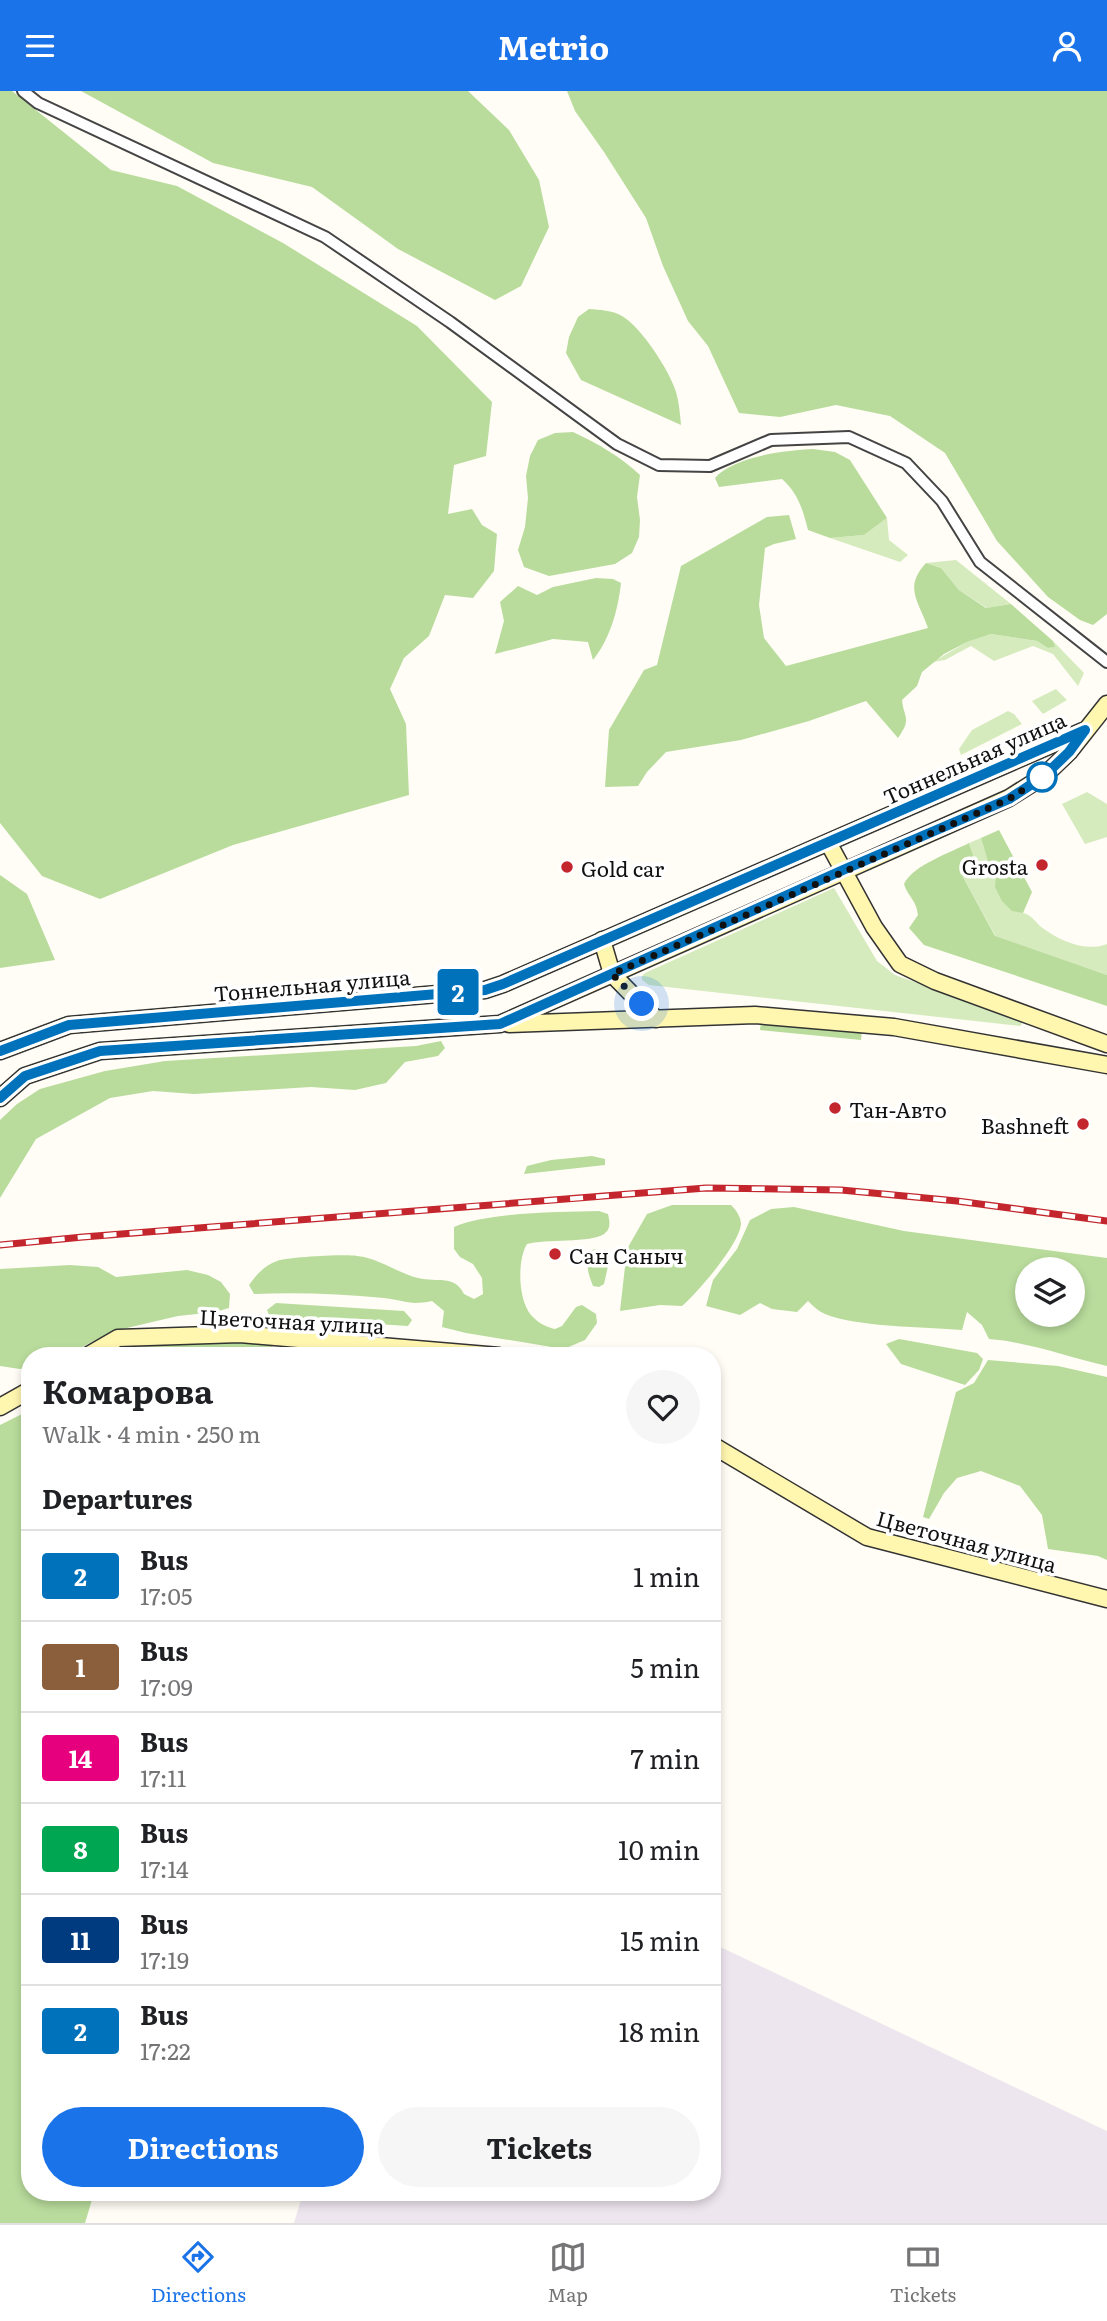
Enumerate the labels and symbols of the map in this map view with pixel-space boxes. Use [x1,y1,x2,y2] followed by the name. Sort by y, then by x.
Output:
[878,702,1071,811] street label: Тоннельная улица
[1027,762,1057,792] unlabelled marker
[962,850,1029,881] place label: Grosta
[581,852,664,883] place label: Gold car
[1034,857,1050,873] marker: Grosta
[559,859,575,875] marker: Gold car
[212,960,412,1008] street label: Тоннельная улица
[435,969,481,1015] line badge: 2
[624,986,659,1021] your location
[849,1093,947,1124] place label: Тан-Авто
[827,1100,843,1116] marker: Тан-Авто
[981,1109,1069,1140] place label: Bashneft
[1075,1116,1091,1132] marker: Bashneft
[569,1239,684,1270] place label: Сан Саныч
[547,1246,563,1262] marker: Сан Саныч
[199,1300,386,1340] street label: Цветочная улица
[874,1501,1061,1579] street label: Цветочная улица

